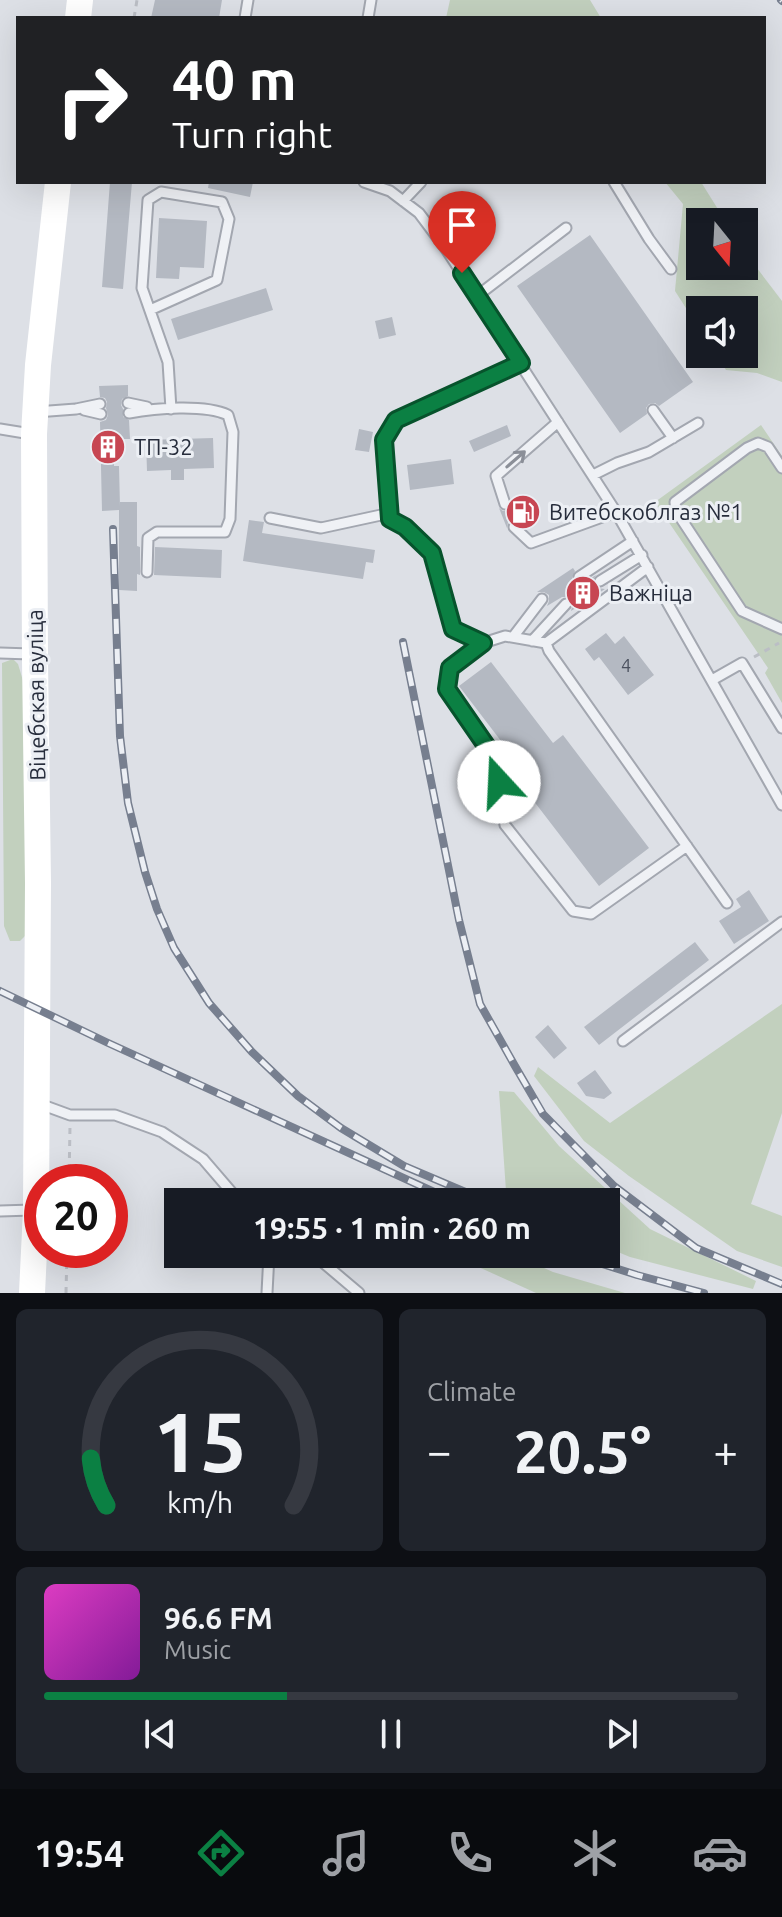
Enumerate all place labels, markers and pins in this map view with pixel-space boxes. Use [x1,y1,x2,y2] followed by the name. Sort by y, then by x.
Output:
[428,191,496,273] pin
[89,428,127,466] building icon: ТП-32
[134,434,193,459] place label: ТП-32
[504,493,542,531] fuel station icon: Витебскоблгаз №1
[549,499,743,524] place label: Витебскоблгаз №1
[564,574,602,612] building icon: Важніца
[609,580,693,605] place label: Важніца

